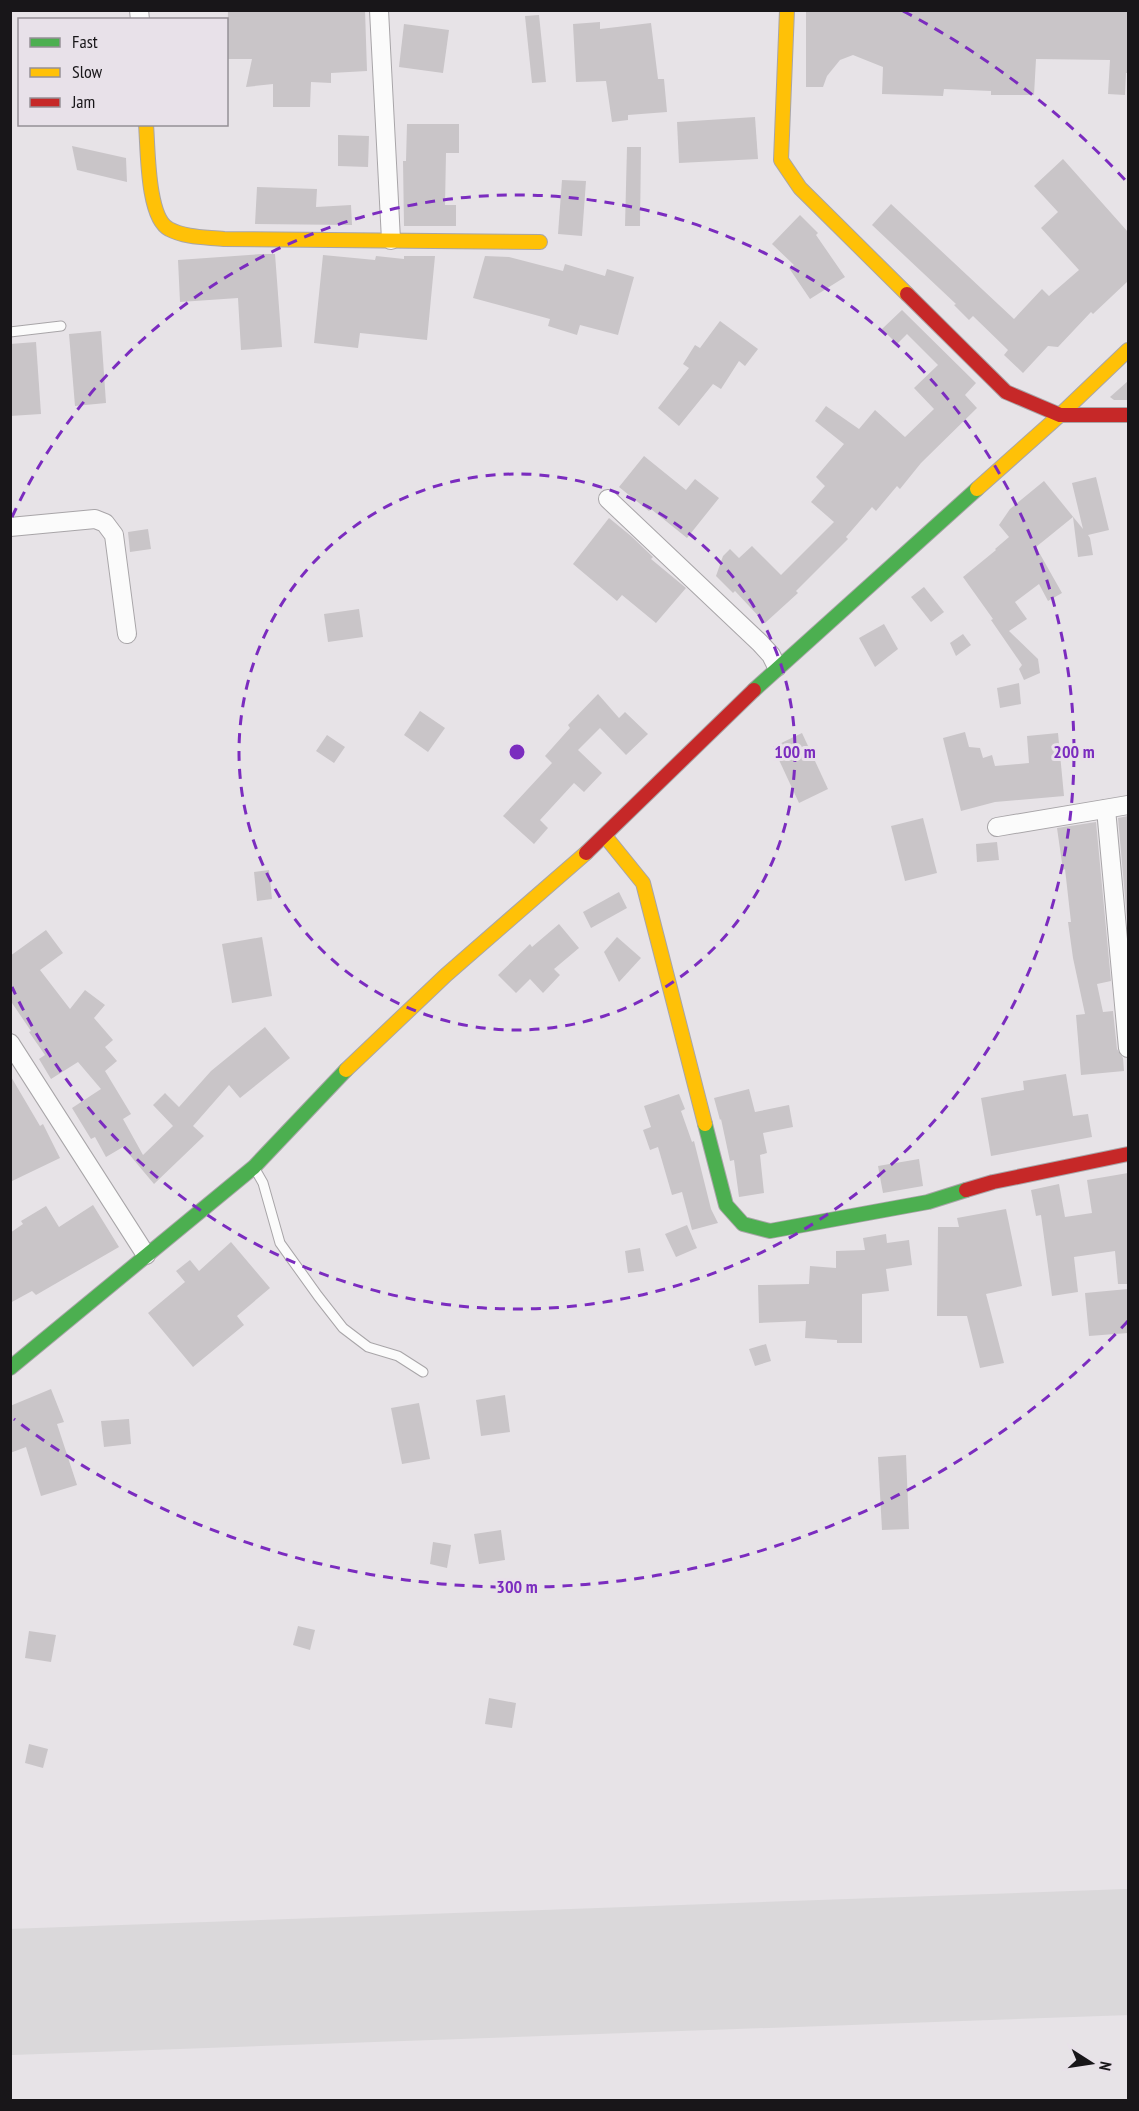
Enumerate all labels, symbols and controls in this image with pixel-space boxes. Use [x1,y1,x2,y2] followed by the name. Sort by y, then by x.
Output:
[18,18,228,126] legend
[72,30,98,53] text: Fast
[72,60,103,83] text: Slow
[71,90,95,113] text: Jam
[774,740,816,763] text: 100 m
[1053,740,1095,763] text: 200 m
[507,742,527,762] centre of rings
[496,1575,538,1598] text: 300 m
[1061,2033,1121,2093] north arrow
[1095,2060,1116,2072] text: N

